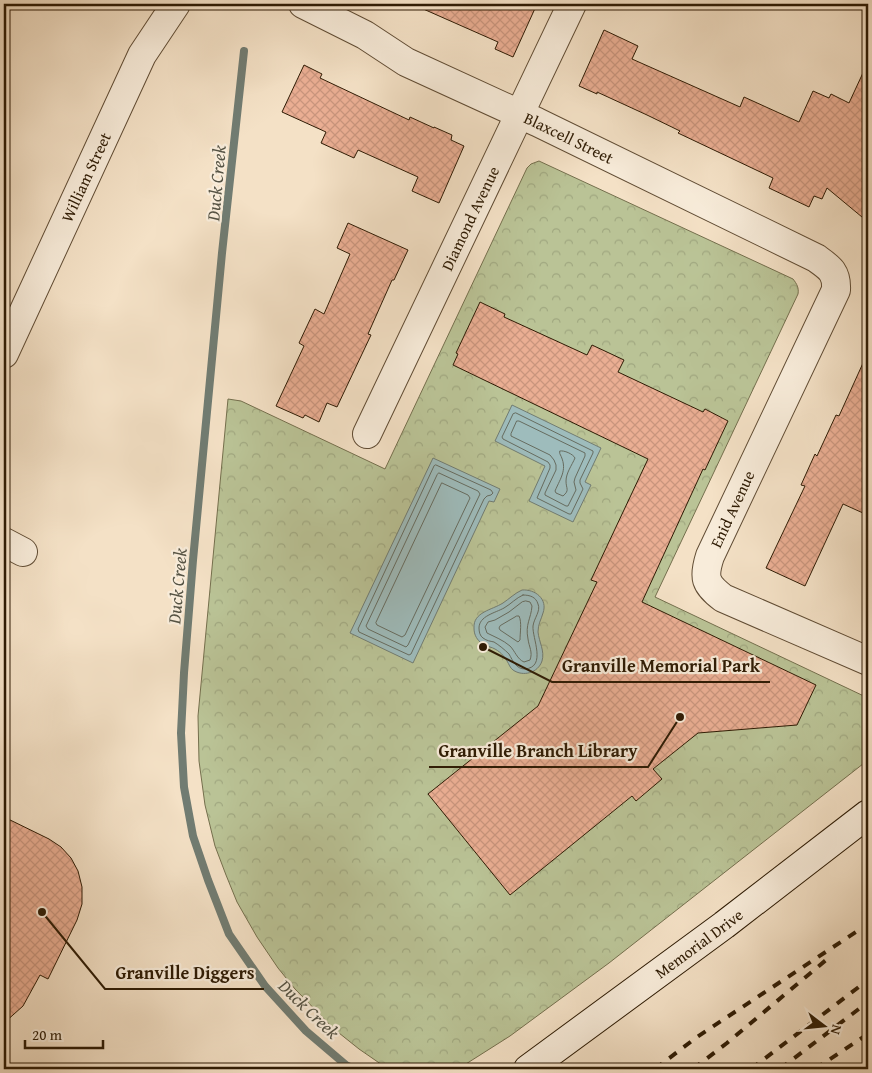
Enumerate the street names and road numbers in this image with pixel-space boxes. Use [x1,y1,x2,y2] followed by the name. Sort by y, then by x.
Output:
[520,106,618,170] street label: Blaxcell Street
[55,128,117,226] street label: William Street
[435,162,505,275] street label: Diamond Avenue
[704,466,760,552] street label: Enid Avenue
[650,903,748,984] street label: Memorial Drive

